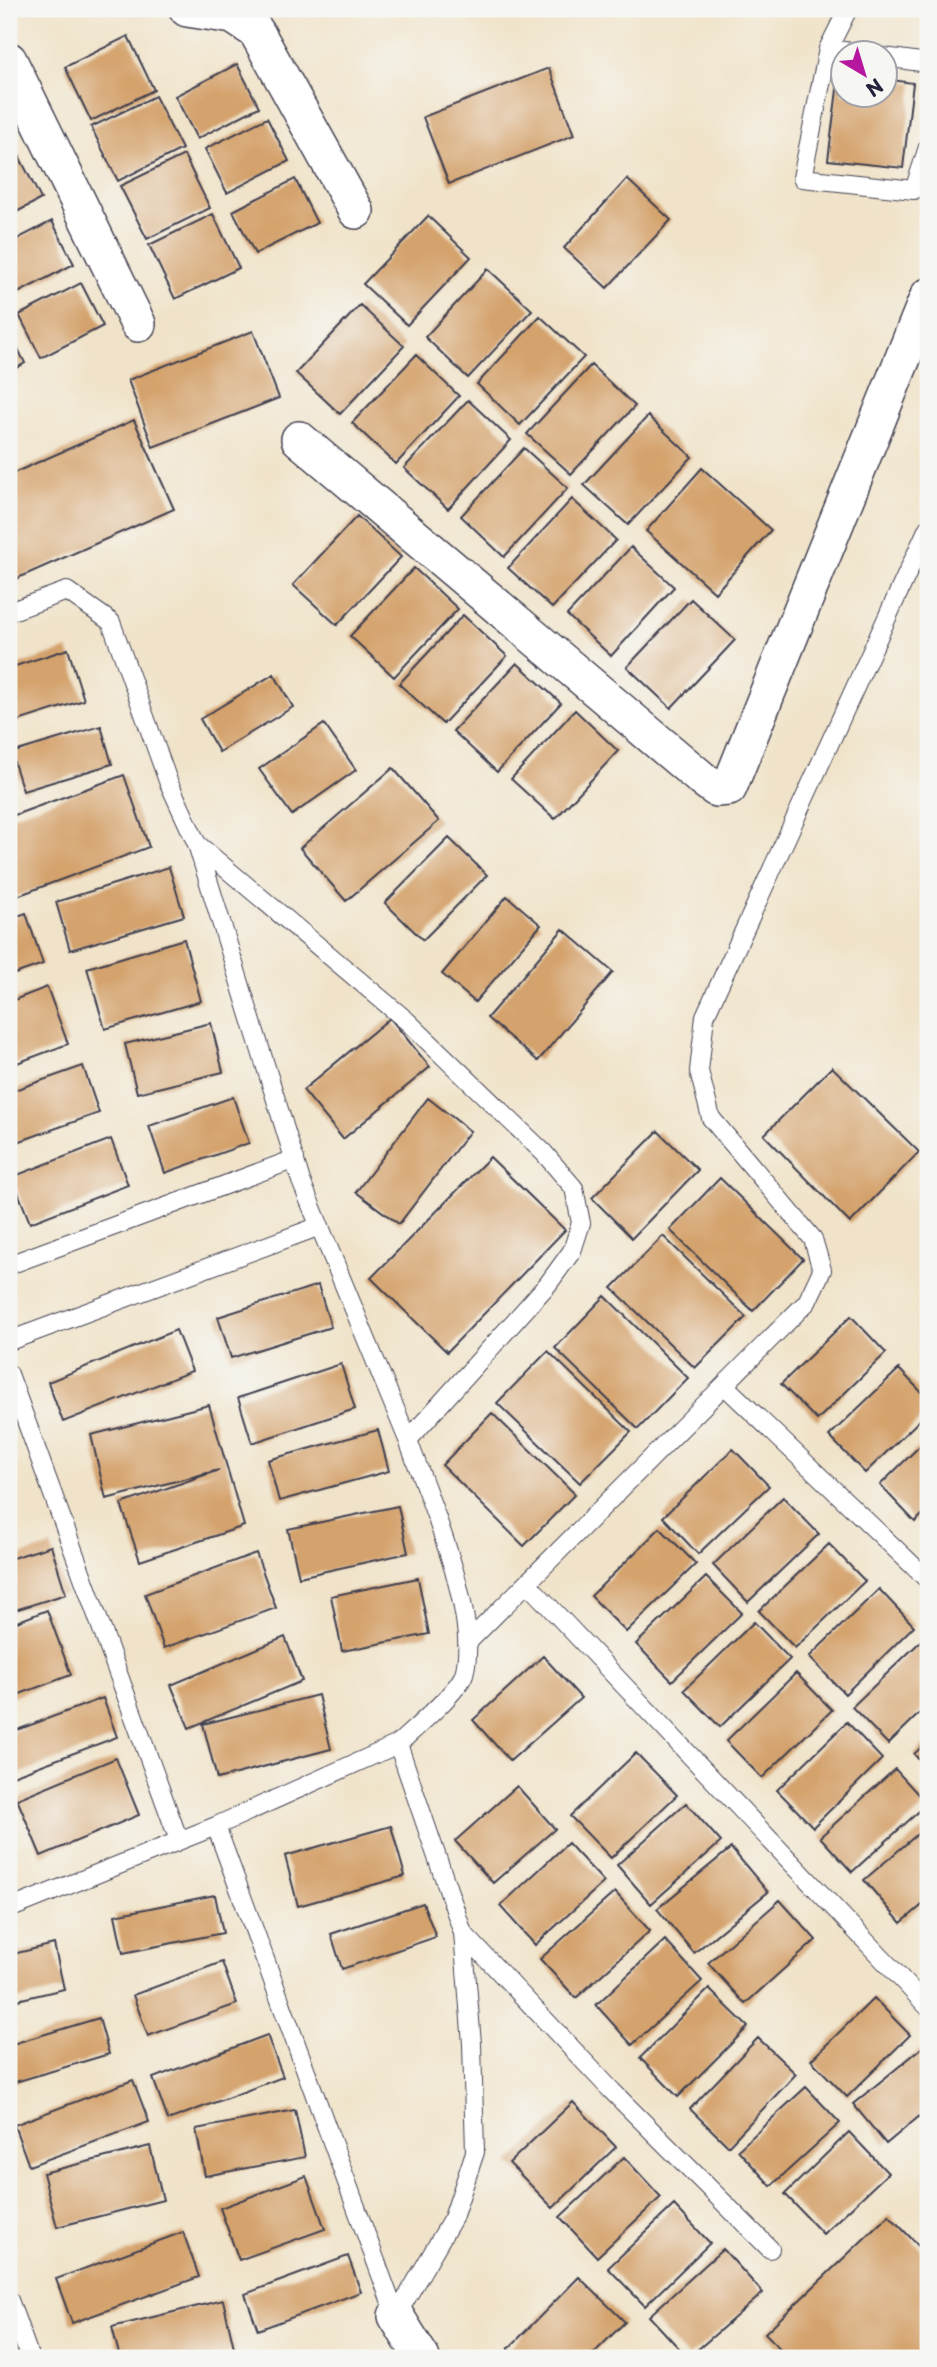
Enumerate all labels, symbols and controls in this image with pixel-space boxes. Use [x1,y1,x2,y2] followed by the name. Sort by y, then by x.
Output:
[828,38,898,108] north arrow
[861,73,890,104] text: N

